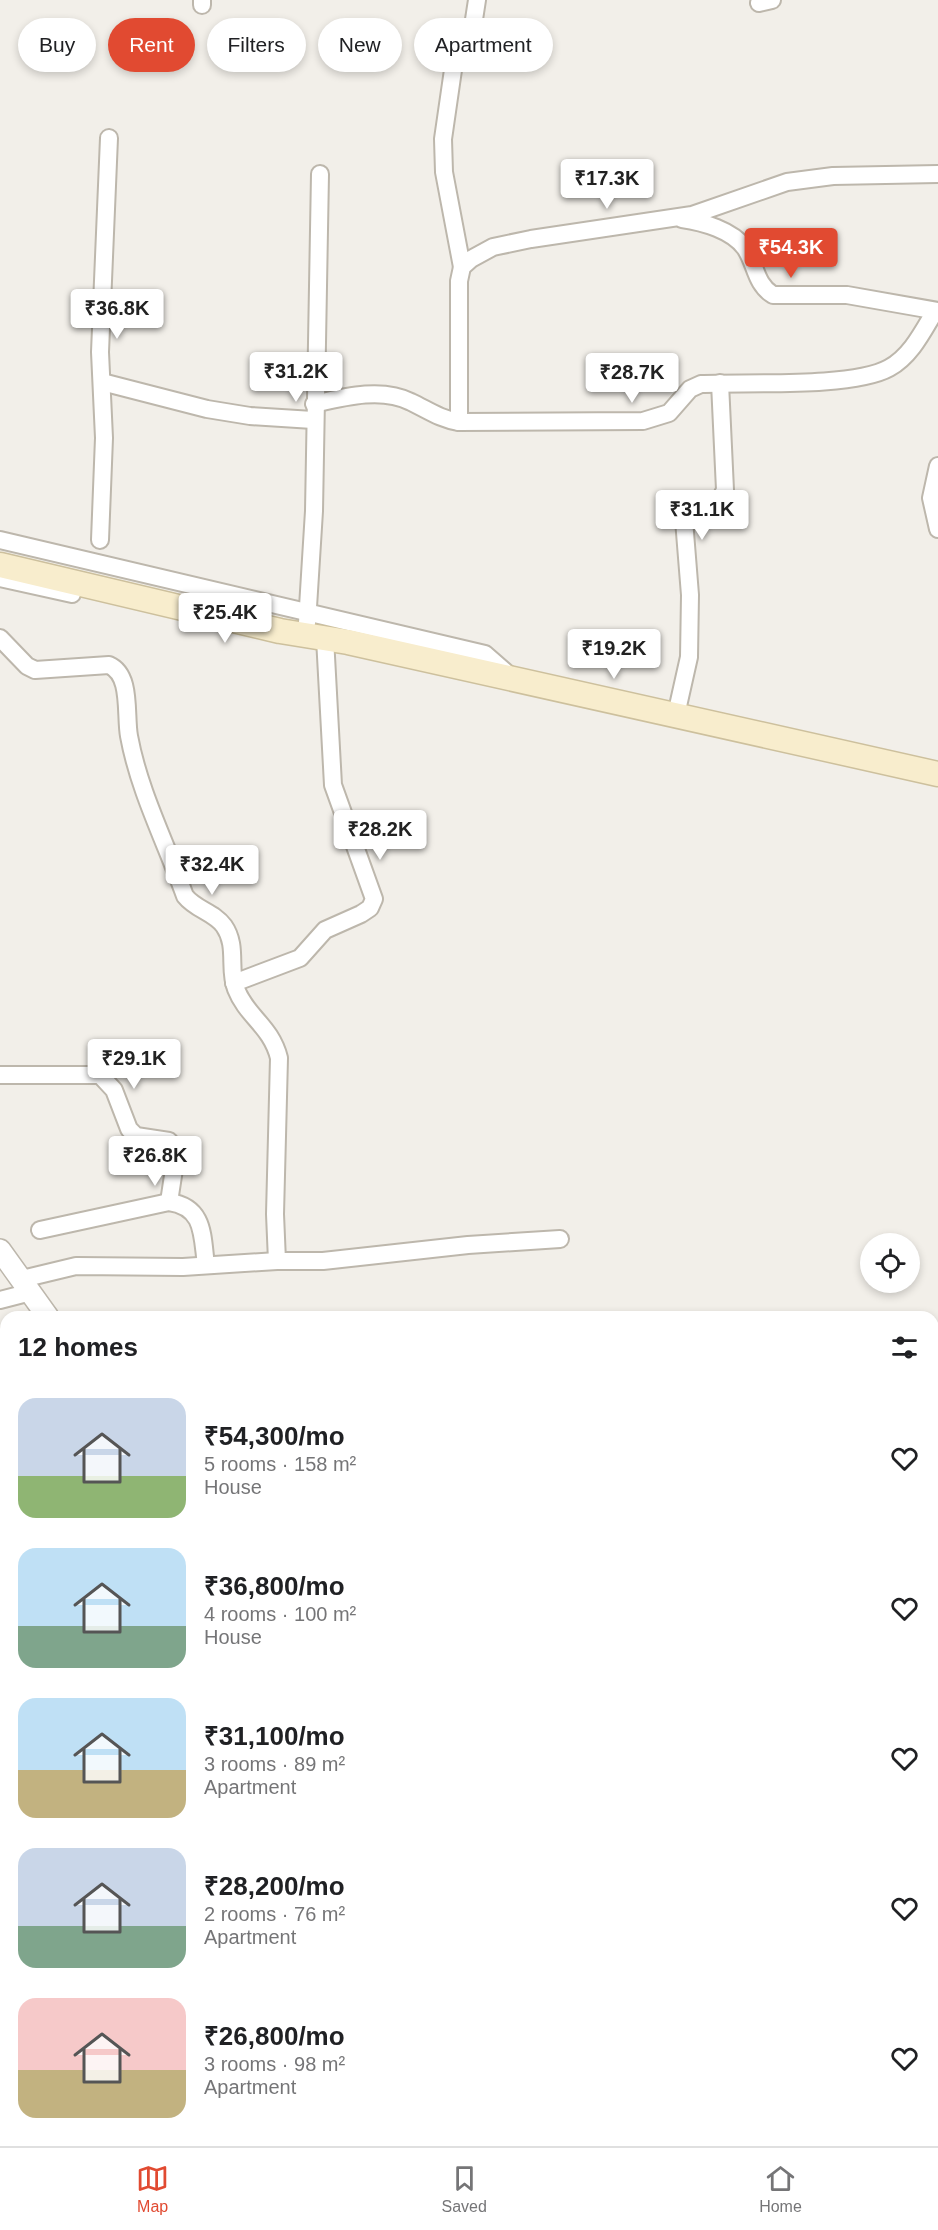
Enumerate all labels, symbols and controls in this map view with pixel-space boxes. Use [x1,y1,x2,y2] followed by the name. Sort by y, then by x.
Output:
[18,18,96,72] chip: Buy
[108,18,195,72] chip: Rent
[207,18,306,72] chip: Filters
[318,18,402,72] chip: New
[414,18,553,72] chip: Apartment
[558,159,656,210] pin: ₹17.3K
[575,167,639,189] text: ₹17.3K
[742,228,840,279] pin: ₹54.3K
[759,236,823,258] text: ₹54.3K
[68,289,166,340] pin: ₹36.8K
[85,297,149,319] text: ₹36.8K
[247,352,345,403] pin: ₹31.2K
[583,353,681,404] pin: ₹28.7K
[264,360,328,382] text: ₹31.2K
[600,361,664,383] text: ₹28.7K
[653,490,751,541] pin: ₹31.1K
[670,498,734,520] text: ₹31.1K
[176,593,274,644] pin: ₹25.4K
[193,601,257,623] text: ₹25.4K
[565,629,663,680] pin: ₹19.2K
[582,637,646,659] text: ₹19.2K
[331,810,429,861] pin: ₹28.2K
[348,818,412,840] text: ₹28.2K
[163,845,261,896] pin: ₹32.4K
[180,853,244,875] text: ₹32.4K
[85,1039,183,1090] pin: ₹29.1K
[102,1047,166,1069] text: ₹29.1K
[106,1136,204,1187] pin: ₹26.8K
[123,1144,187,1166] text: ₹26.8K
[860,1233,920,1293] map controls
[860,1233,920,1293] button: locate
[888,1331,921,1364] icon: filters
[18,1332,138,1362] text: 12 homes
[204,1421,345,1451] text: ₹54,300/mo
[66,1422,138,1494] icon: home
[888,1442,921,1475] icon: heart
[204,1453,356,1475] text: 5 rooms · 158 m²
[204,1476,262,1498] text: House
[204,1571,345,1601] text: ₹36,800/mo
[66,1572,138,1644] icon: home
[888,1592,921,1625] icon: heart
[204,1603,356,1625] text: 4 rooms · 100 m²
[204,1626,262,1648] text: House
[204,1721,345,1751] text: ₹31,100/mo
[66,1722,138,1794] icon: home
[888,1742,921,1775] icon: heart
[204,1753,345,1775] text: 3 rooms · 89 m²
[204,1776,296,1798] text: Apartment
[204,1871,345,1901] text: ₹28,200/mo
[66,1872,138,1944] icon: home
[888,1892,921,1925] icon: heart
[204,1903,345,1925] text: 2 rooms · 76 m²
[204,1926,296,1948] text: Apartment
[204,2021,345,2051] text: ₹26,800/mo
[66,2022,138,2094] icon: home
[888,2042,921,2075] icon: heart
[204,2053,345,2075] text: 3 rooms · 98 m²
[204,2076,296,2098] text: Apartment
[136,2162,169,2216] tab: Map
[441,2162,487,2216] tab: Saved
[759,2162,802,2216] tab: Home

